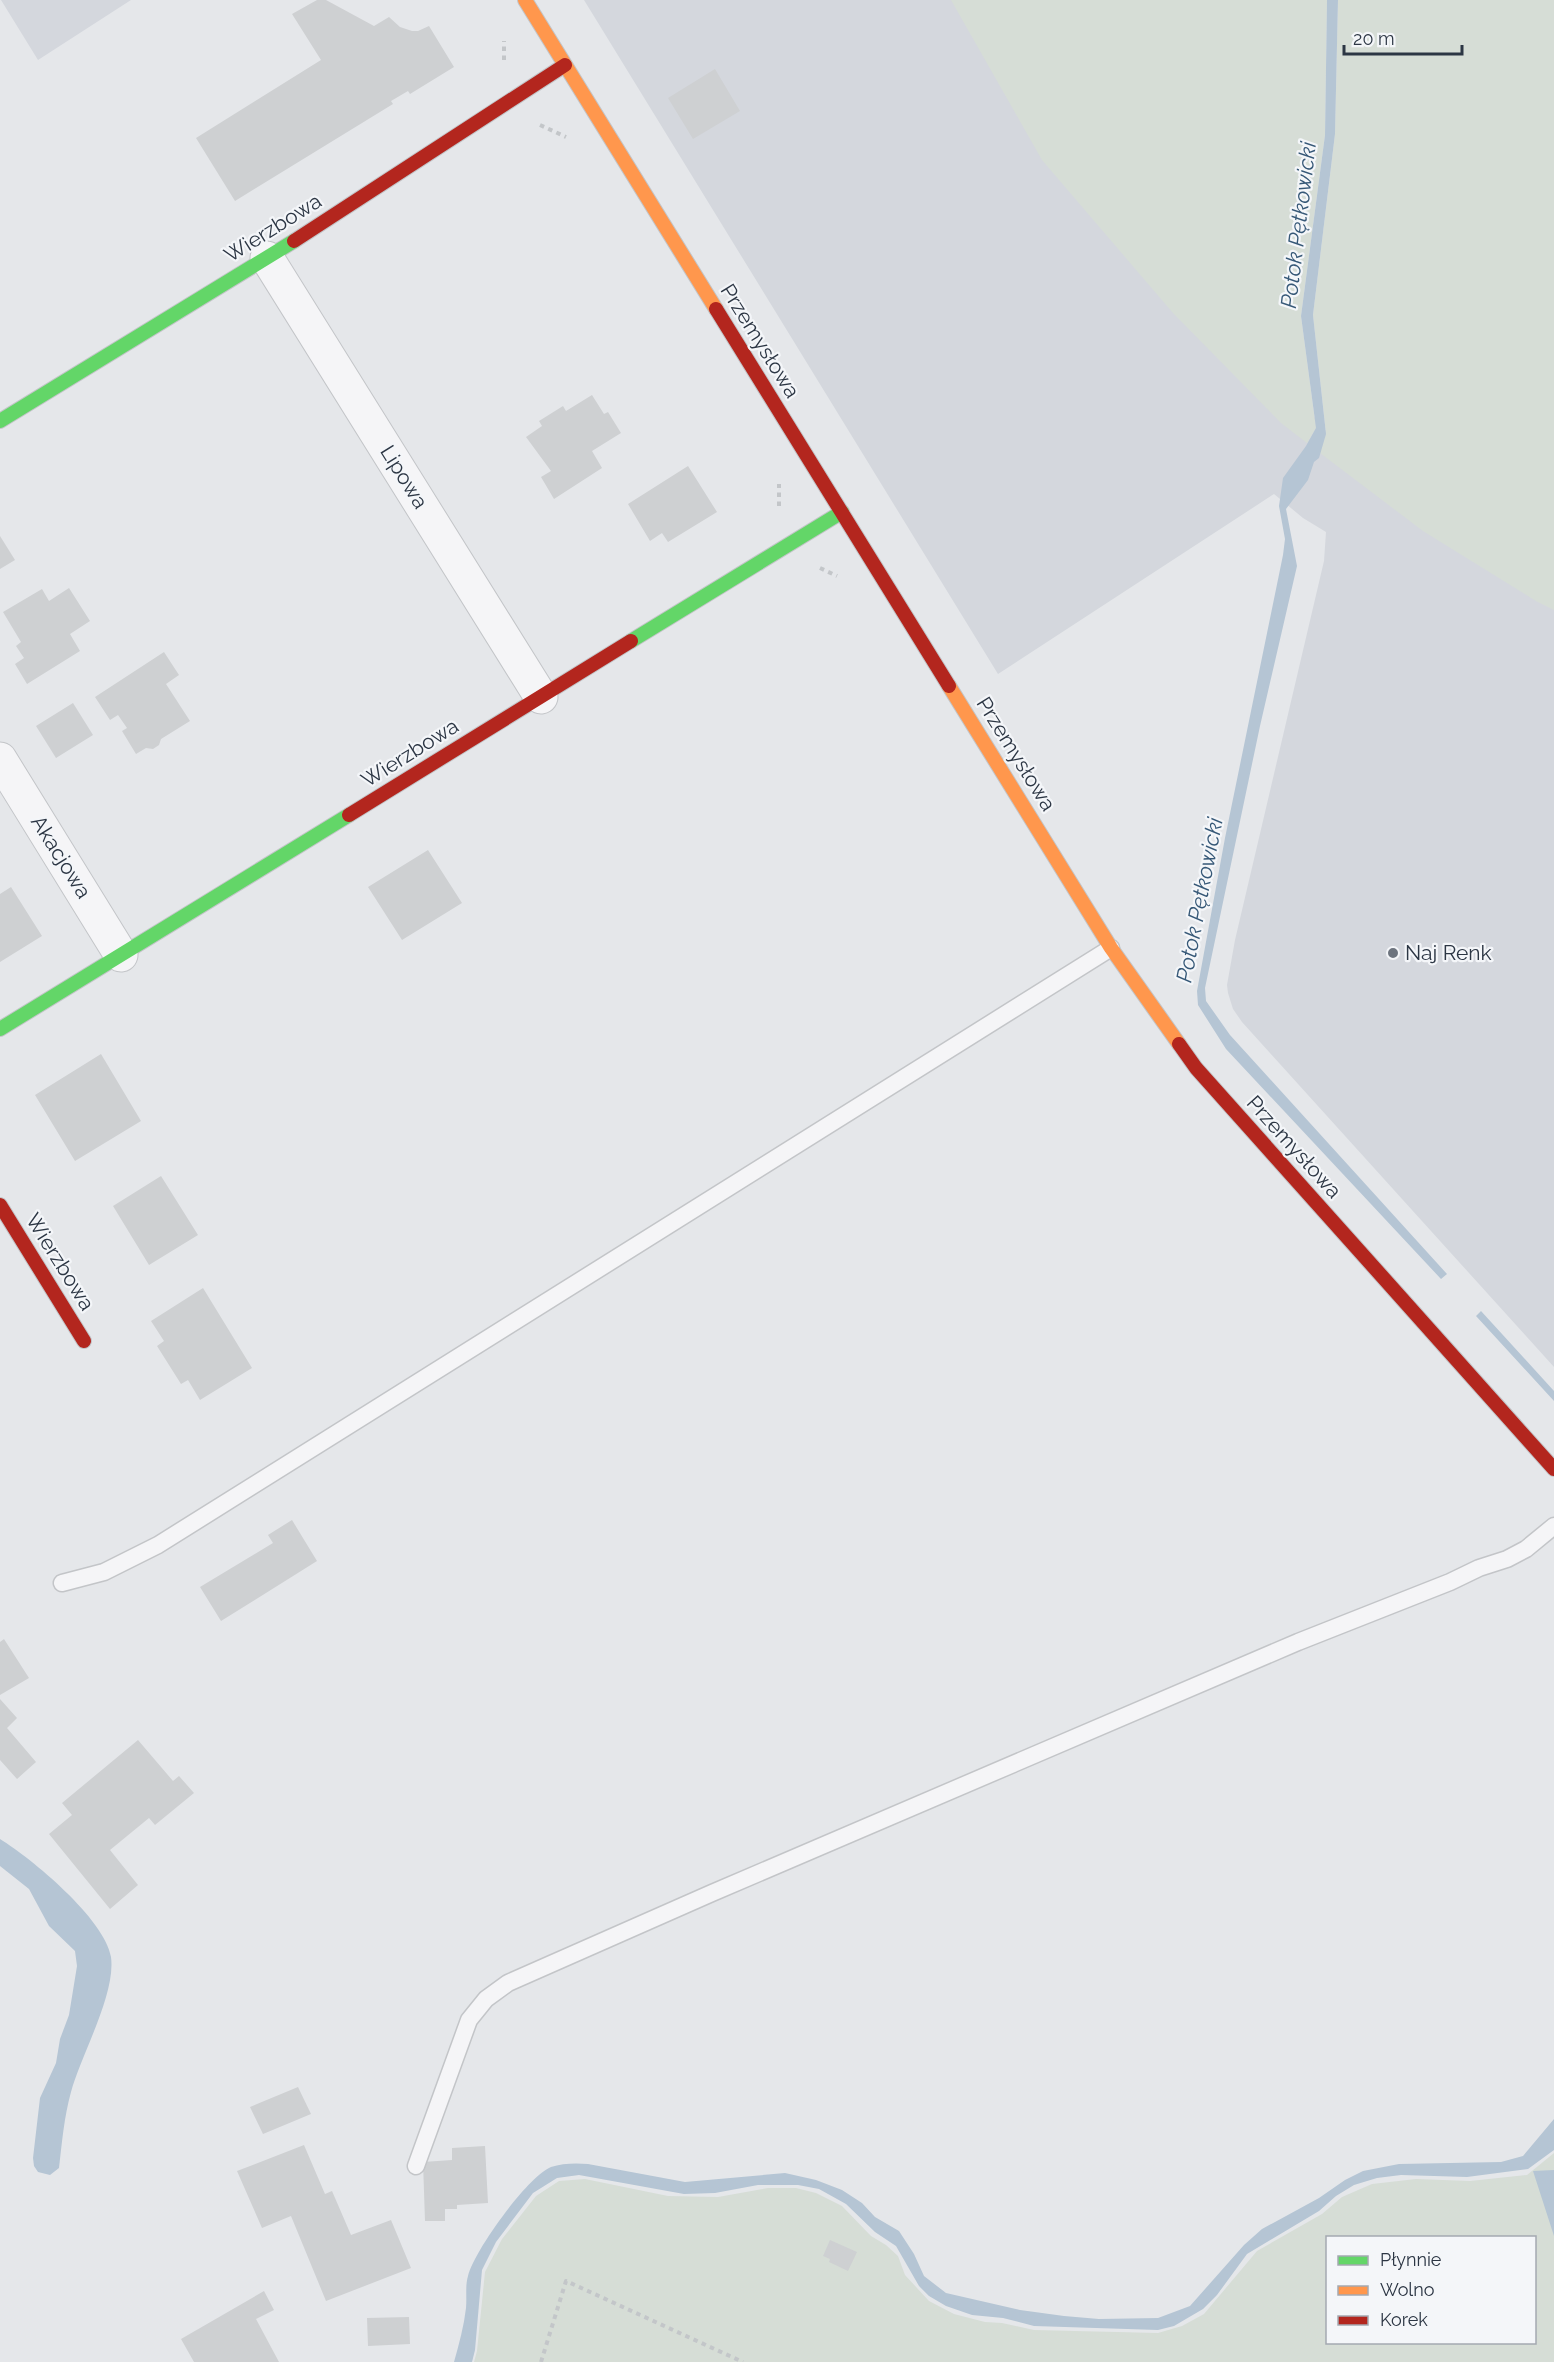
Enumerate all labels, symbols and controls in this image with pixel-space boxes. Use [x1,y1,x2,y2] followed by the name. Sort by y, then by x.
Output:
[1344,18,1462,56] scale bar
[1353,28,1395,49] text: 20 m
[1275,139,1321,310] water label: Potok Pętkowicki
[220,188,326,267] street label: Wierzbowa
[715,279,805,402] street label: Przemysłowa
[375,440,434,513] street label: Lipowa
[971,692,1061,815] street label: Przemysłowa
[357,713,463,792] street label: Wierzbowa
[26,811,97,903] street label: Akacjowa
[1170,814,1228,985] water label: Potok Pętkowicki
[1405,940,1492,965] place label: Naj Renk
[1386,946,1400,960] marker: Naj Renk
[1242,1090,1347,1203] street label: Przemysłowa
[21,1209,100,1315] street label: Wierzbowa
[1326,2236,1536,2344] legend
[1380,2249,1442,2270] text: Płynnie
[1380,2279,1435,2300] text: Wolno
[1380,2309,1428,2330] text: Korek

